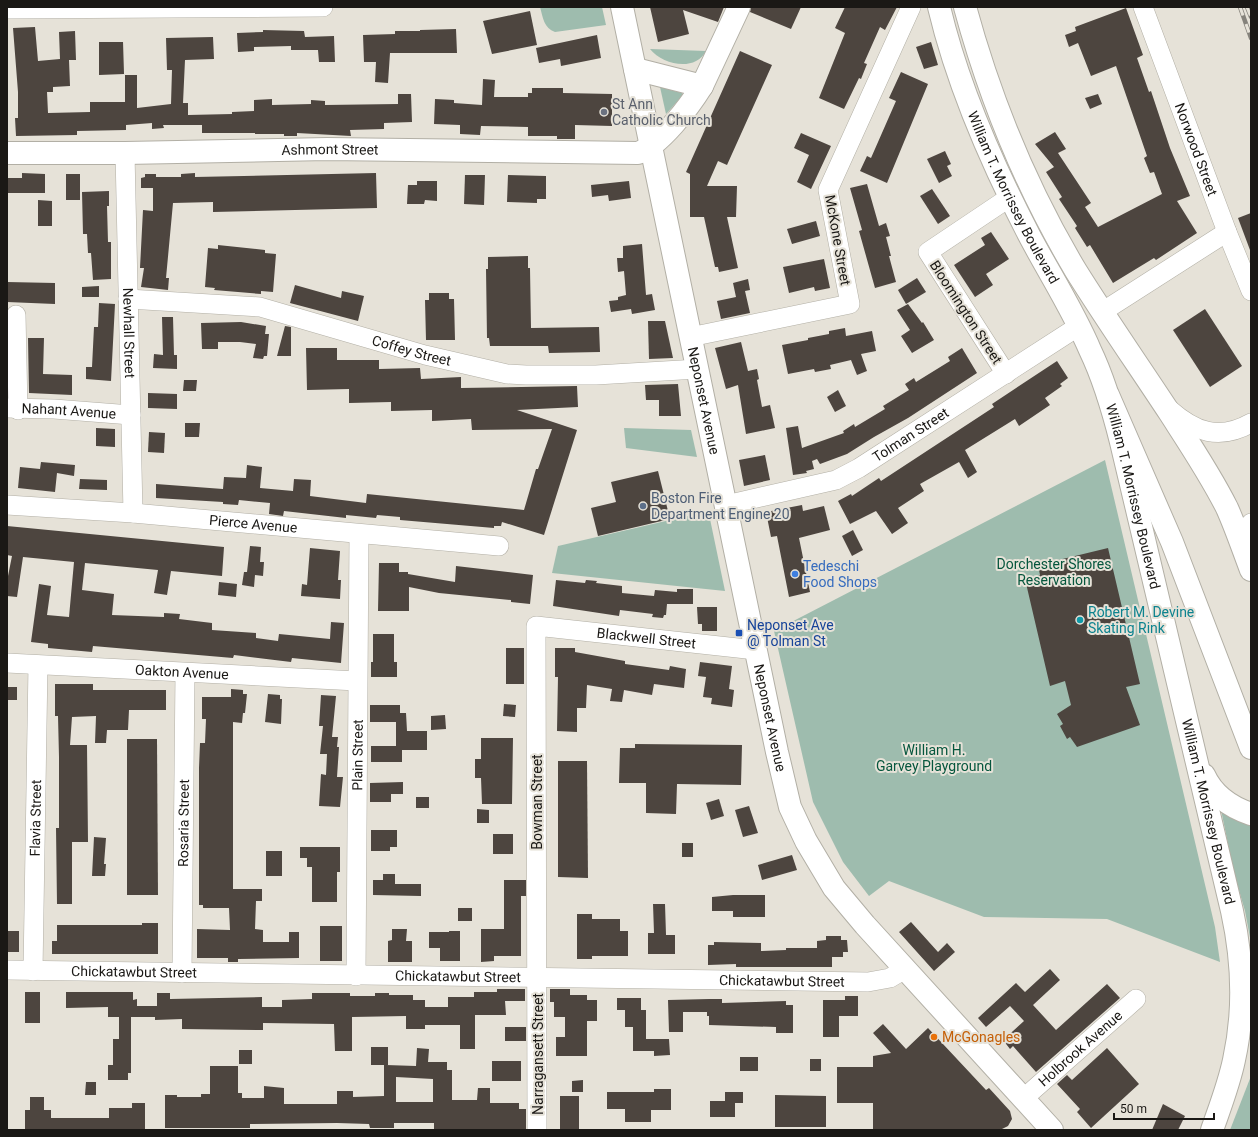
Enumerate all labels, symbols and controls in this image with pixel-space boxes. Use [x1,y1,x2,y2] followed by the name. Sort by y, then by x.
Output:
[612,96,711,128] place label: St Ann Catholic Church
[1172,101,1221,198] street label: Norwood Street
[599,107,609,117] marker: St Ann Catholic Church
[965,109,1062,286] street label: William T. Morrissey Boulevard
[281,141,379,158] street label: Ashmont Street
[822,193,854,287] street label: McKone Street
[927,257,1006,367] street label: Bloomington Street
[120,287,138,379] street label: Newhall Street
[370,332,453,369] street label: Coffey Street
[685,345,723,456] street label: Neponset Avenue
[22,400,117,422] street label: Nahant Avenue
[1103,402,1164,591] street label: William T. Morrissey Boulevard
[869,404,952,465] street label: Tolman Street
[651,490,790,522] place label: Boston Fire Department Engine 20
[638,501,648,511] marker: Boston Fire Department Engine 20
[209,512,298,536] street label: Pierce Avenue
[997,556,1111,588] park label: Dorchester Shores Reservation
[803,558,877,590] place label: Tedeschi Food Shops
[790,569,800,579] marker: Tedeschi Food Shops
[1088,604,1194,636] place label: Robert M. Devine Skating Rink
[1075,615,1085,625] marker: Robert M. Devine Skating Rink
[747,617,834,649] place label: Neponset Ave @ Tolman St
[596,625,697,651] street label: Blackwell Street
[734,628,744,638] marker: Neponset Ave @ Tolman St
[134,662,229,682] street label: Oakton Avenue
[751,662,789,773] street label: Neponset Avenue
[1179,717,1238,906] street label: William T. Morrissey Boulevard
[349,719,366,791] street label: Plain Street
[876,742,992,774] park label: William H. Garvey Playground
[529,754,545,850] street label: Bowman Street
[27,779,44,857] street label: Flavia Street
[175,779,192,867] street label: Rosaria Street
[71,963,197,981] street label: Chickatawbut Street
[395,967,521,985] street label: Chickatawbut Street
[719,972,845,990] street label: Chickatawbut Street
[530,993,546,1115] street label: Narragansett Street
[1035,1007,1125,1090] street label: Holbrook Avenue
[942,1029,1020,1045] place label: McGonagles
[929,1032,939,1042] marker: McGonagles
[1114,1095,1214,1121] scale bar
[1120,1102,1147,1116] text: 50 m

